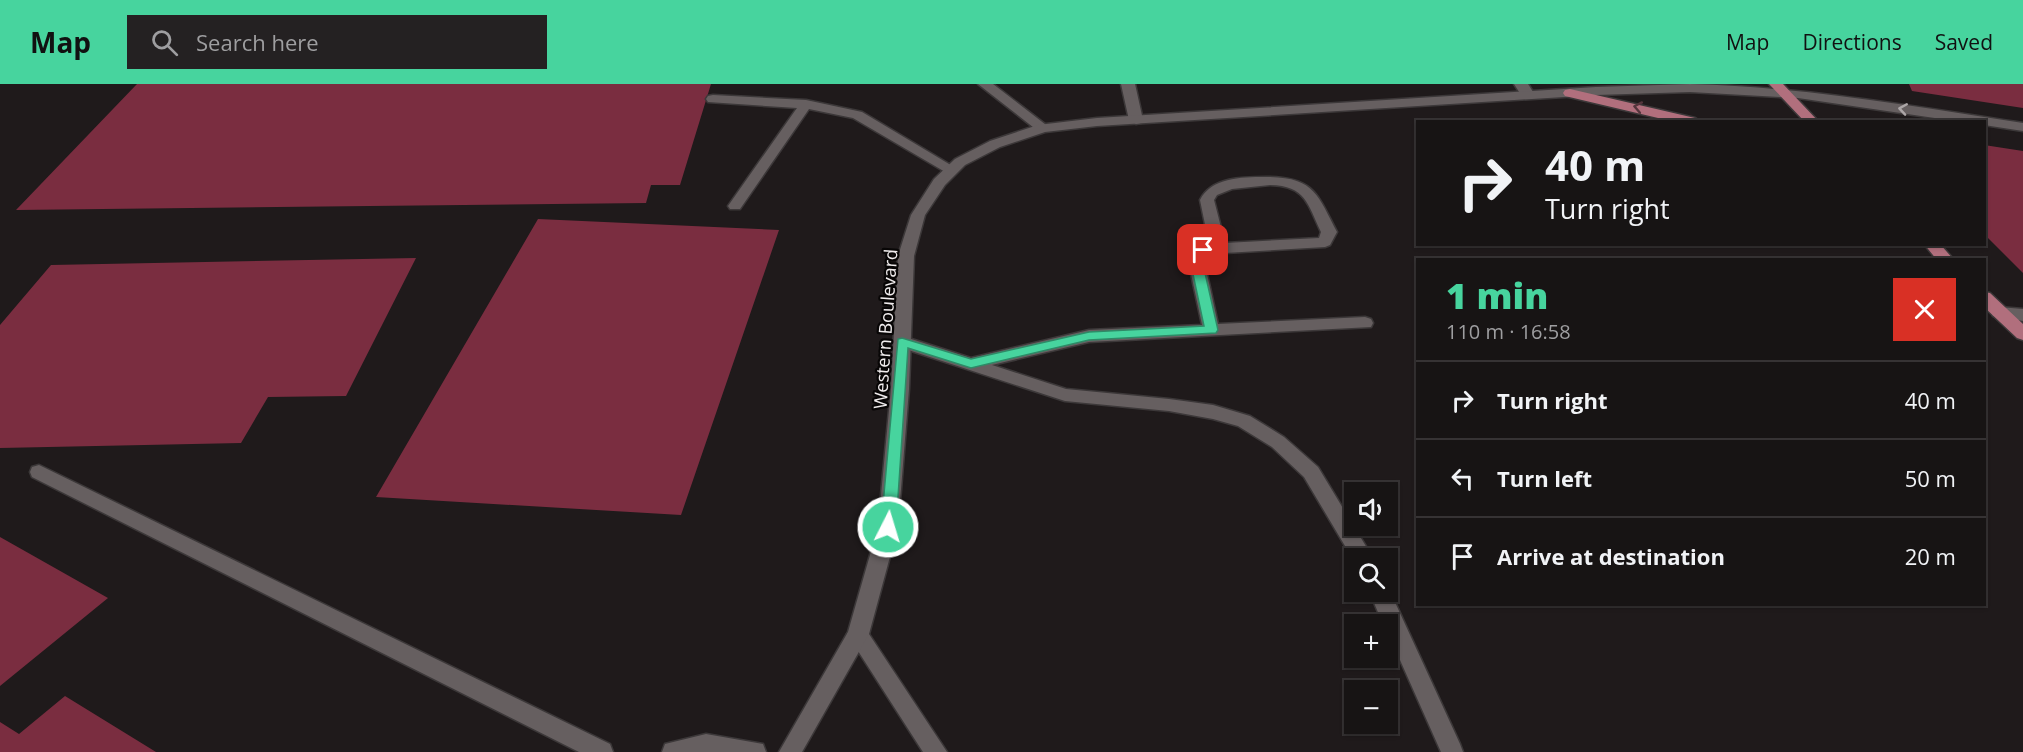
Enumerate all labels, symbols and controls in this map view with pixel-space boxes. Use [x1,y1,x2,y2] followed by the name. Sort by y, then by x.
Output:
[127,15,547,69] search box
[30,23,91,61] text: Map
[148,26,181,59] icon: search
[196,27,319,57] text: Search here
[1726,28,1769,56] text: Map
[1802,28,1902,56] text: Directions
[1935,28,1993,56] text: Saved
[1633,101,1643,114] one-way arrow
[1898,103,1908,116] one-way arrow
[1545,136,1645,193] text: 40 m
[1446,144,1524,222] icon: right
[1545,190,1670,227] text: Turn right
[1177,224,1228,275] pin
[1186,233,1219,266] icon: arrive
[867,248,903,410] street label: Western Boulevard
[1446,271,1548,320] text: 1 min
[1893,278,1956,341] button: close
[1446,318,1571,345] text: 110 m · 16:58
[1446,384,1479,417] icon: right
[1497,385,1608,415] text: Turn right
[1905,385,1956,415] text: 40 m
[1446,462,1479,495] icon: left
[1497,463,1592,493] text: Turn left
[1905,463,1956,493] text: 50 m
[1344,482,1398,734] map controls
[1344,482,1398,536] button: sound
[856,495,920,559] position arrow
[1446,540,1479,573] icon: arrive
[1497,541,1725,571] text: Arrive at destination
[1905,541,1956,571] text: 20 m
[1344,548,1398,602] button: search
[1344,614,1398,668] button: +
[1344,680,1398,734] button: −

